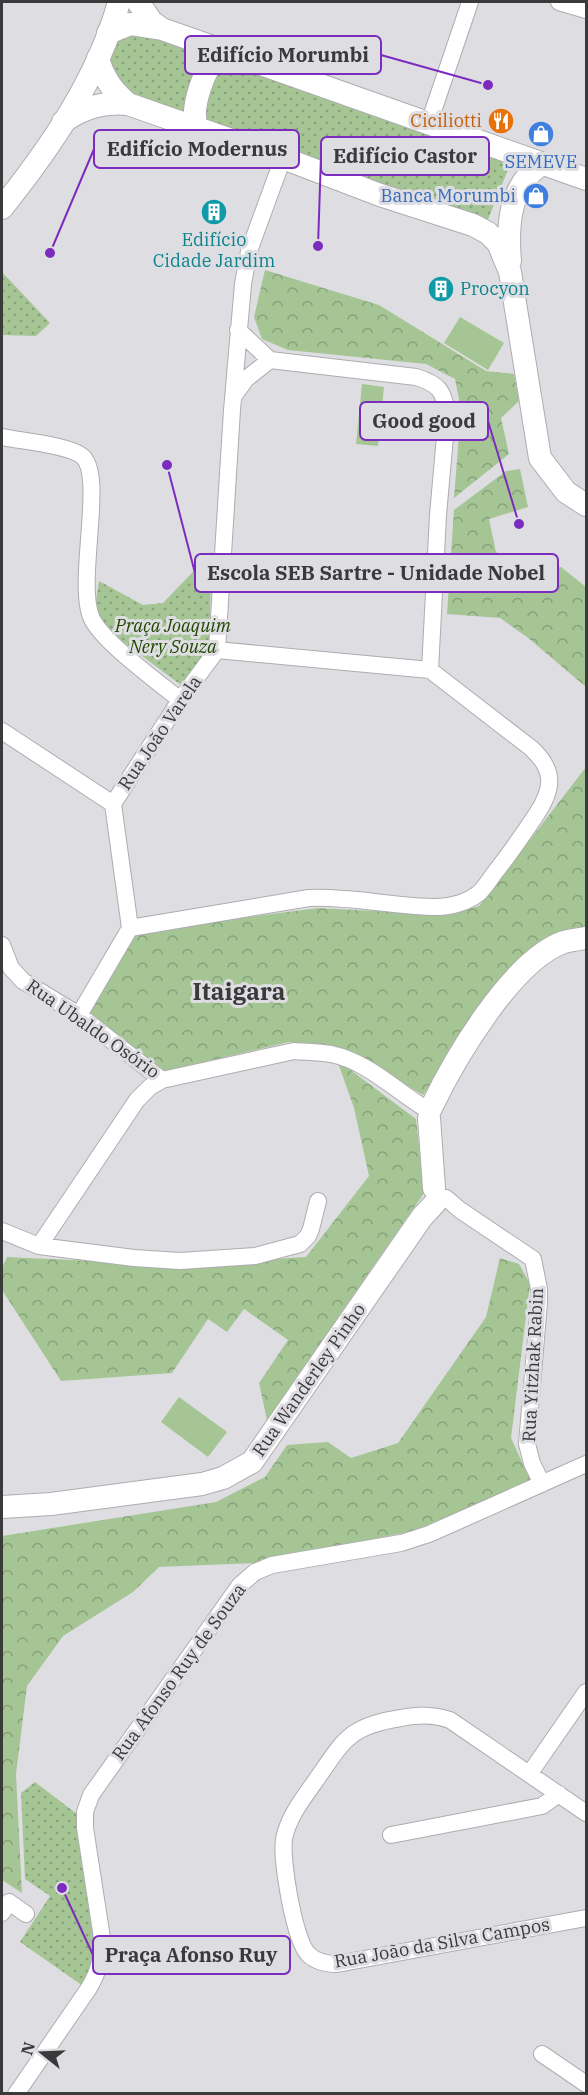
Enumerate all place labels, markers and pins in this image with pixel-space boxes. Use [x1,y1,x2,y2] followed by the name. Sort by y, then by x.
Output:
[185,36,381,74] callout: Edifício Morumbi
[486,106,516,136] restaurant icon: Ciciliotti
[410,109,482,132] place label: Ciciliotti
[526,119,556,149] shop icon: SEMEVE
[94,130,299,168] callout: Edifício Modernus
[321,137,489,175] callout: Edifício Castor
[505,150,577,173] place label: SEMEVE
[521,181,551,211] shop icon: Banca Morumbi
[380,184,516,207] place label: Banca Morumbi
[199,197,229,227] building icon: Edifício Cidade Jardim
[153,228,275,272] place label: Edifício Cidade Jardim
[426,274,456,304] building icon: Procyon
[460,277,530,300] place label: Procyon
[360,402,488,440] callout: Good good
[195,554,558,592] callout: Escola SEB Sartre - Unidade Nobel
[93,1936,290,1974] callout: Praça Afonso Ruy

